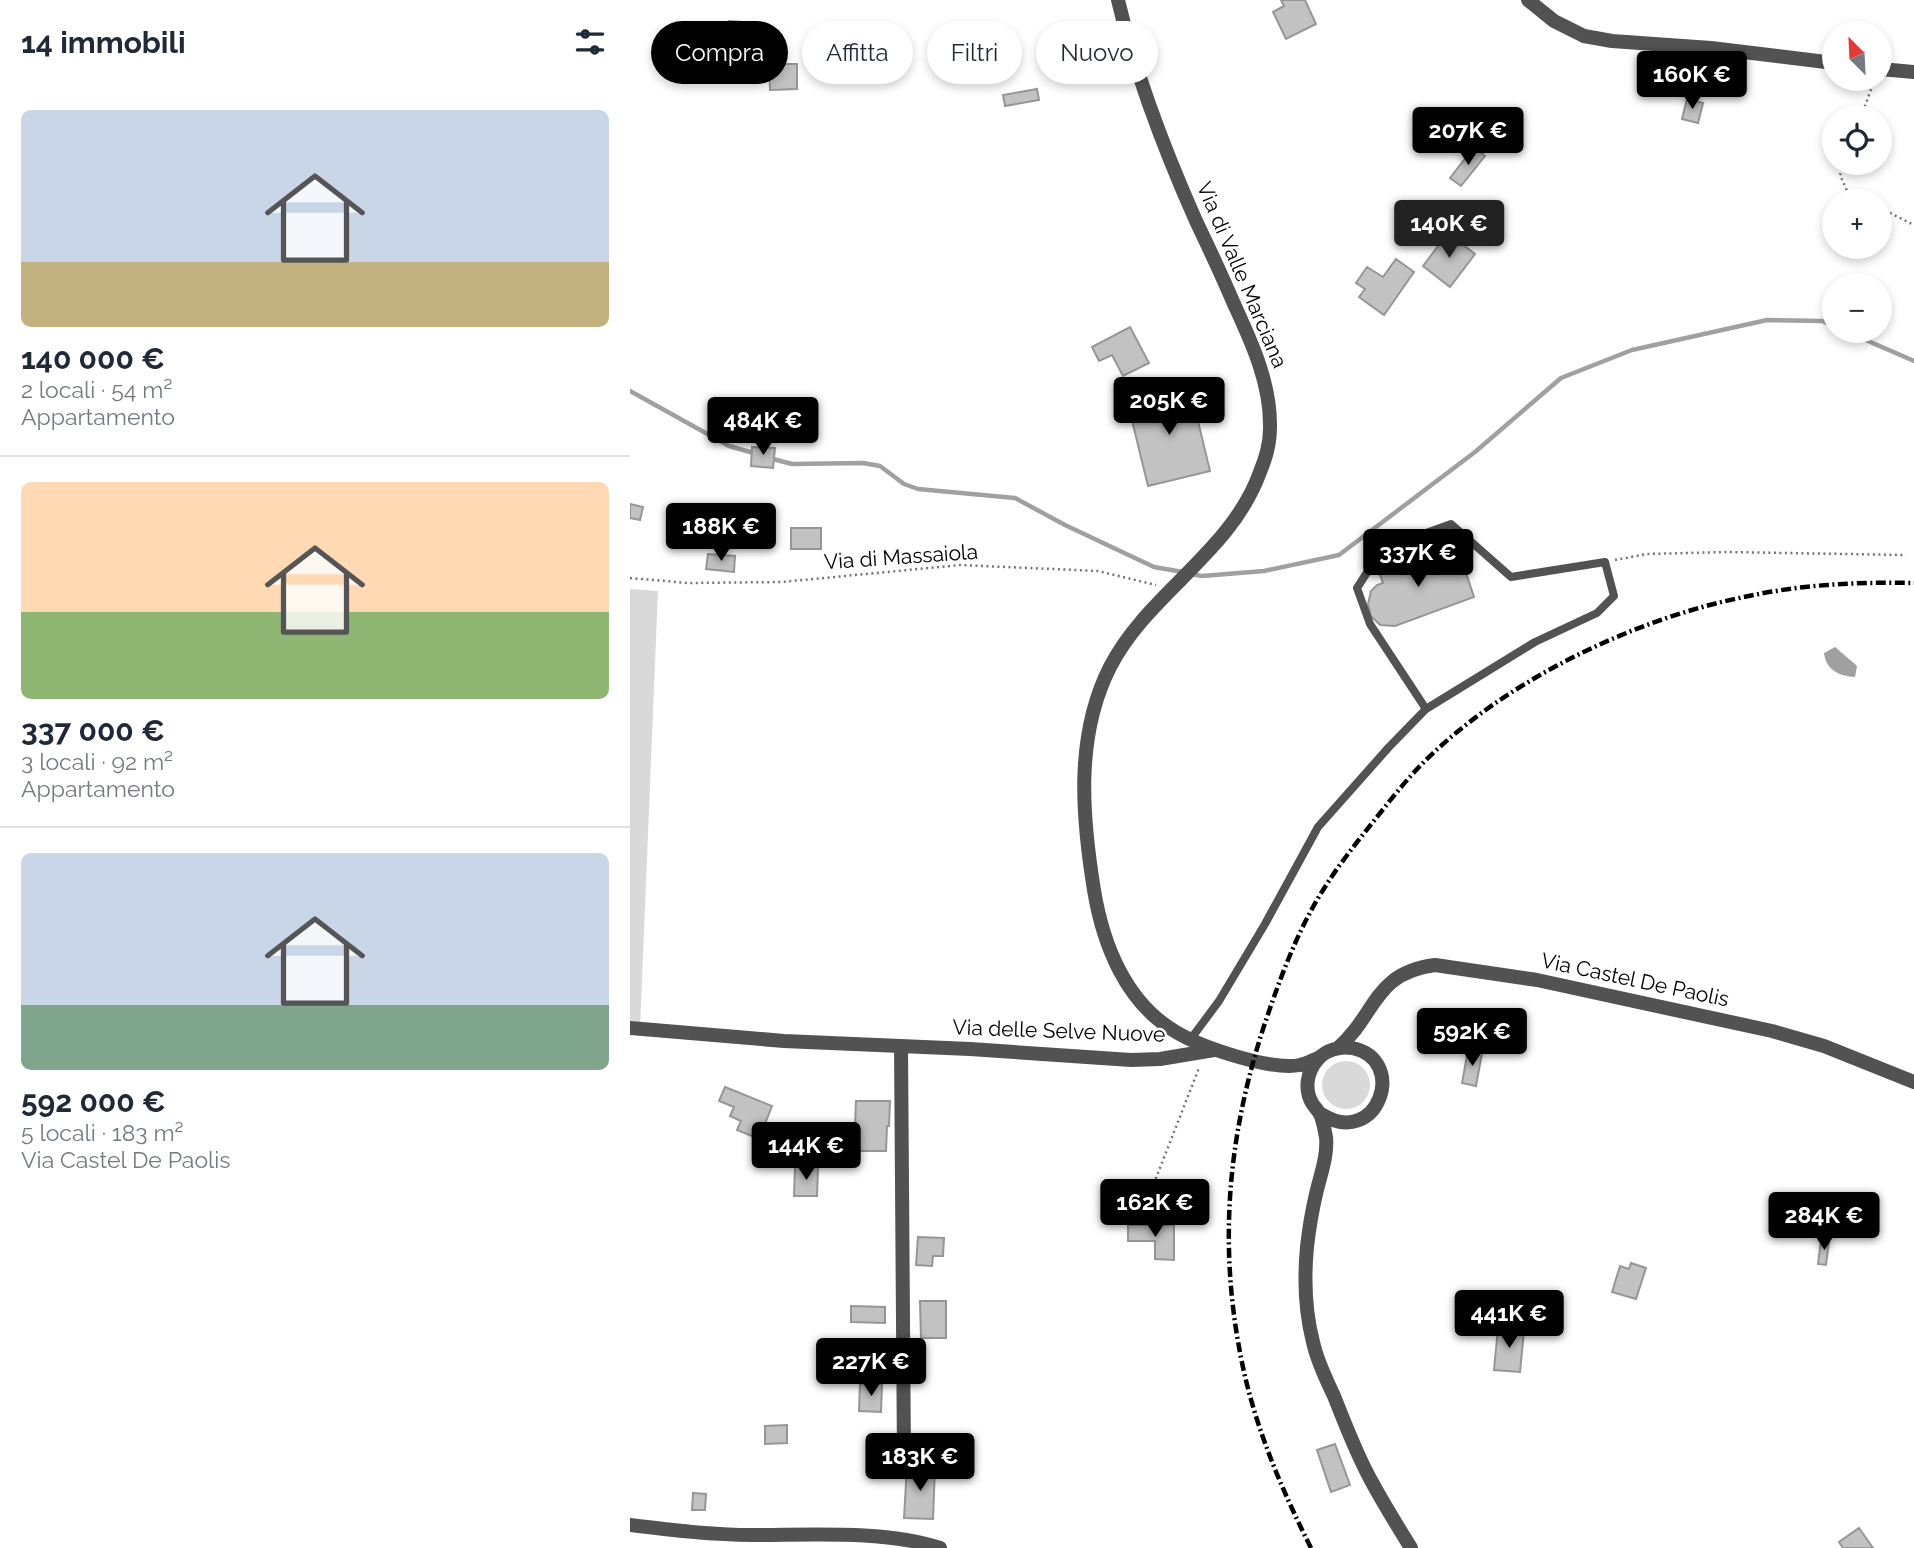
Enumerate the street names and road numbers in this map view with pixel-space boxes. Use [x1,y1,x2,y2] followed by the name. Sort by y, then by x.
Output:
[1192,178,1293,372] street label: Via di Valle Marciana
[823,539,979,574] street label: Via di Massaiola
[1539,947,1731,1012] street label: Via Castel De Paolis
[952,1014,1166,1047] street label: Via delle Selve Nuove

